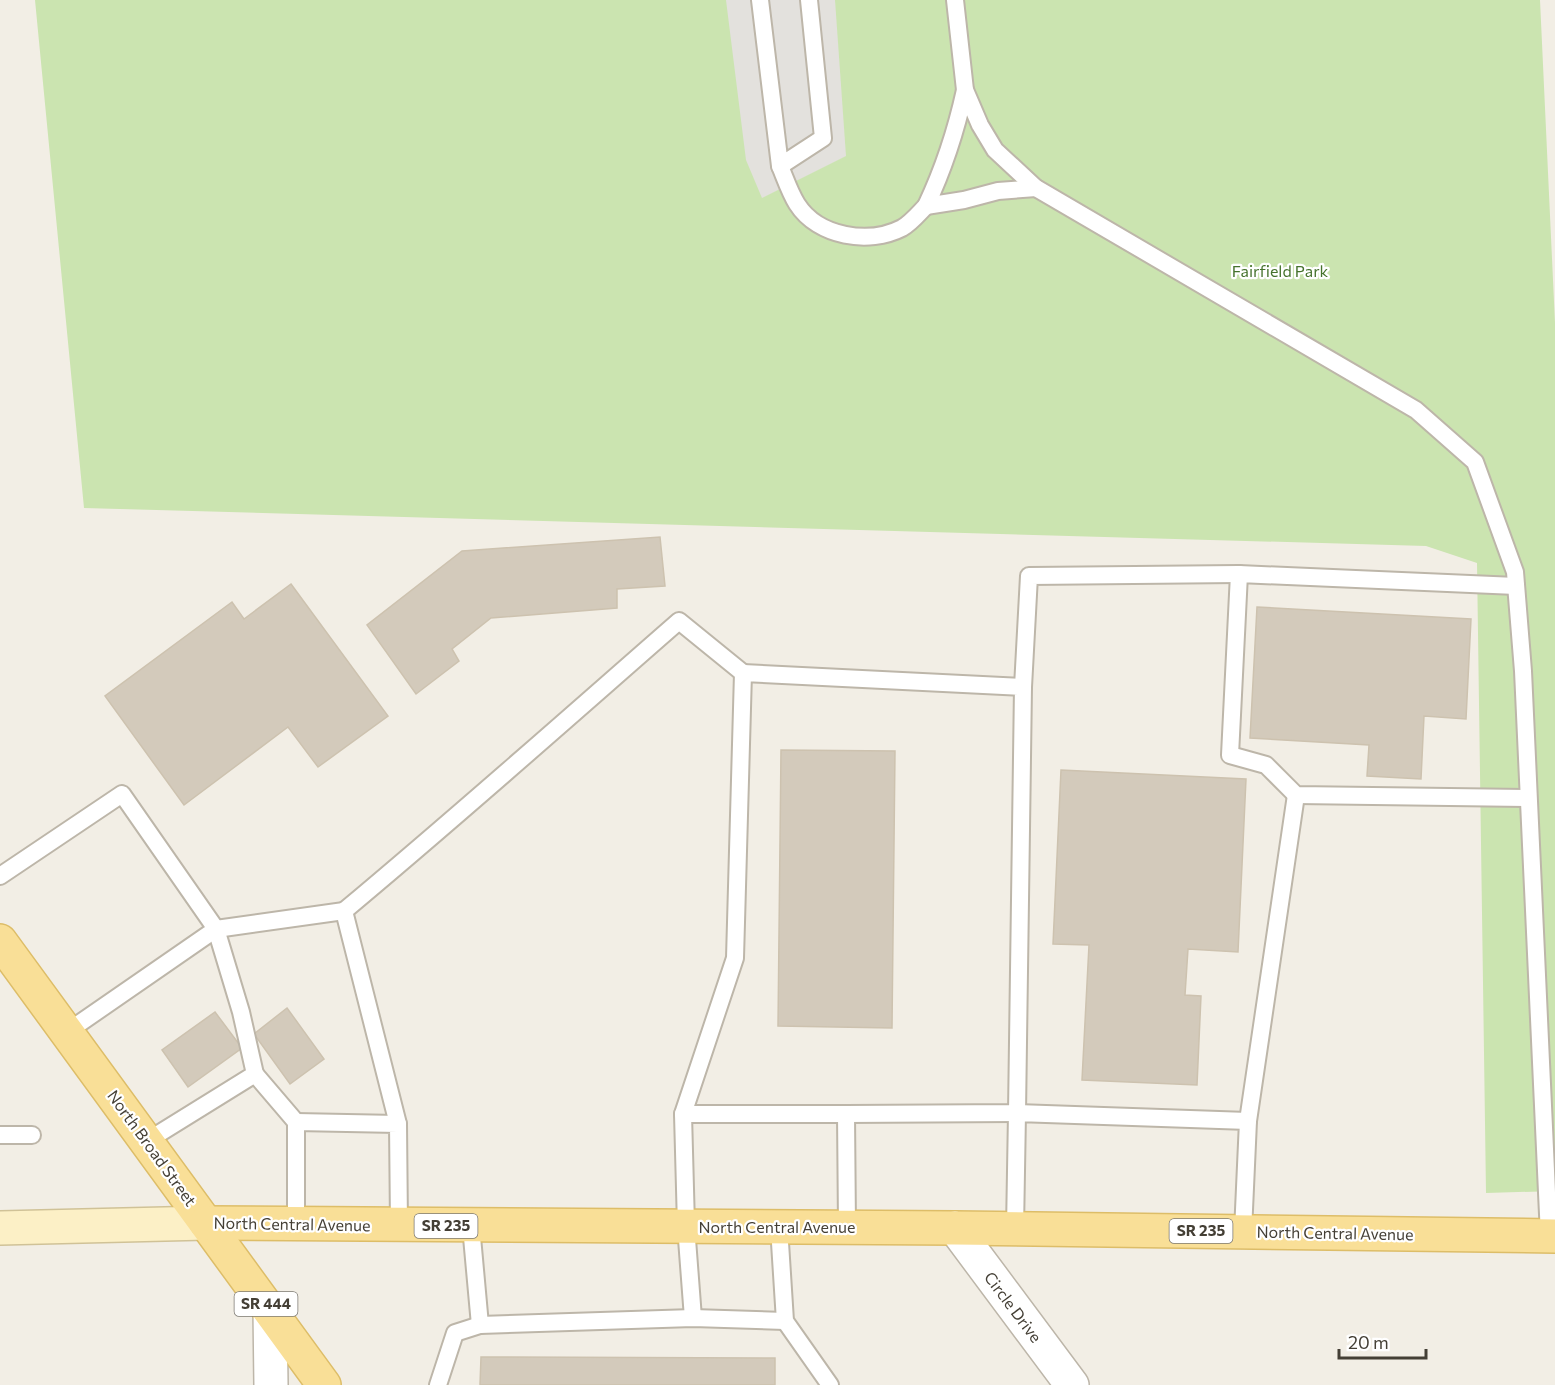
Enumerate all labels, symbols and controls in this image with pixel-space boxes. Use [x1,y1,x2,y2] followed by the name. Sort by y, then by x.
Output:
[1232,261,1329,280] park label: Fairfield Park
[104,1086,201,1210] street label: North Broad Street
[213,1213,371,1234] street label: North Central Avenue
[414,1214,478,1238] road number: SR 235
[699,1217,856,1236] street label: North Central Avenue
[1170,1219,1232,1243] road number: SR 235
[1256,1222,1414,1243] street label: North Central Avenue
[981,1268,1046,1346] street label: Circle Drive
[234,1292,298,1316] road number: SR 444
[1339,1322,1426,1360] scale bar
[1348,1331,1389,1353] text: 20 m

